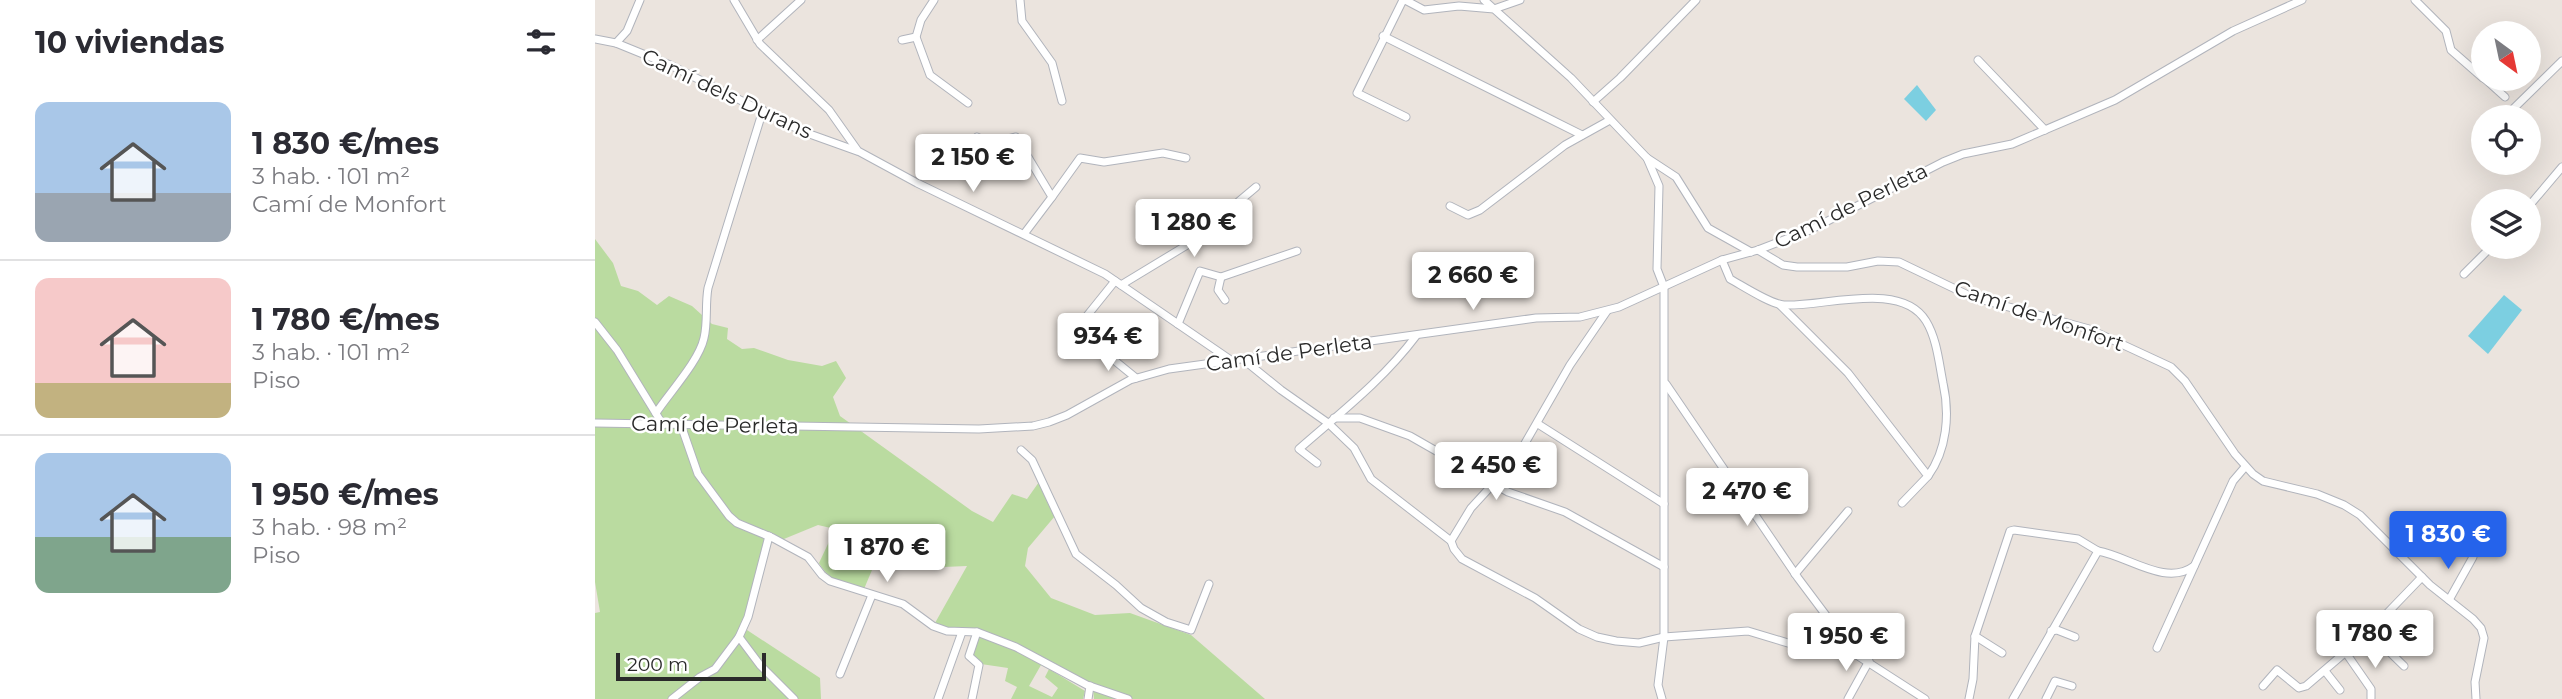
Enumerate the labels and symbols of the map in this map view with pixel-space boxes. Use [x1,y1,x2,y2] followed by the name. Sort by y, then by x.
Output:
[2471,21,2541,91] north arrow
[638,43,816,144] street label: Camí dels Durans
[908,134,1038,194] pin: 2 150 €
[1770,158,1932,254] street label: Camí de Perleta
[1129,200,1259,259] pin: 1 280 €
[1408,252,1538,312] pin: 2 660 €
[1951,275,2127,356] street label: Camí de Monfort
[1059,314,1157,373] pin: 934 €
[1204,328,1374,377] street label: Camí de Perleta
[631,411,799,438] street label: Camí de Perleta
[1431,442,1561,502] pin: 2 450 €
[1682,468,1812,528] pin: 2 470 €
[2383,512,2513,571] pin: 1 830 €
[822,524,952,584] pin: 1 870 €
[2310,610,2440,670] pin: 1 780 €
[1781,614,1911,673] pin: 1 950 €
[616,650,767,682] scale bar

